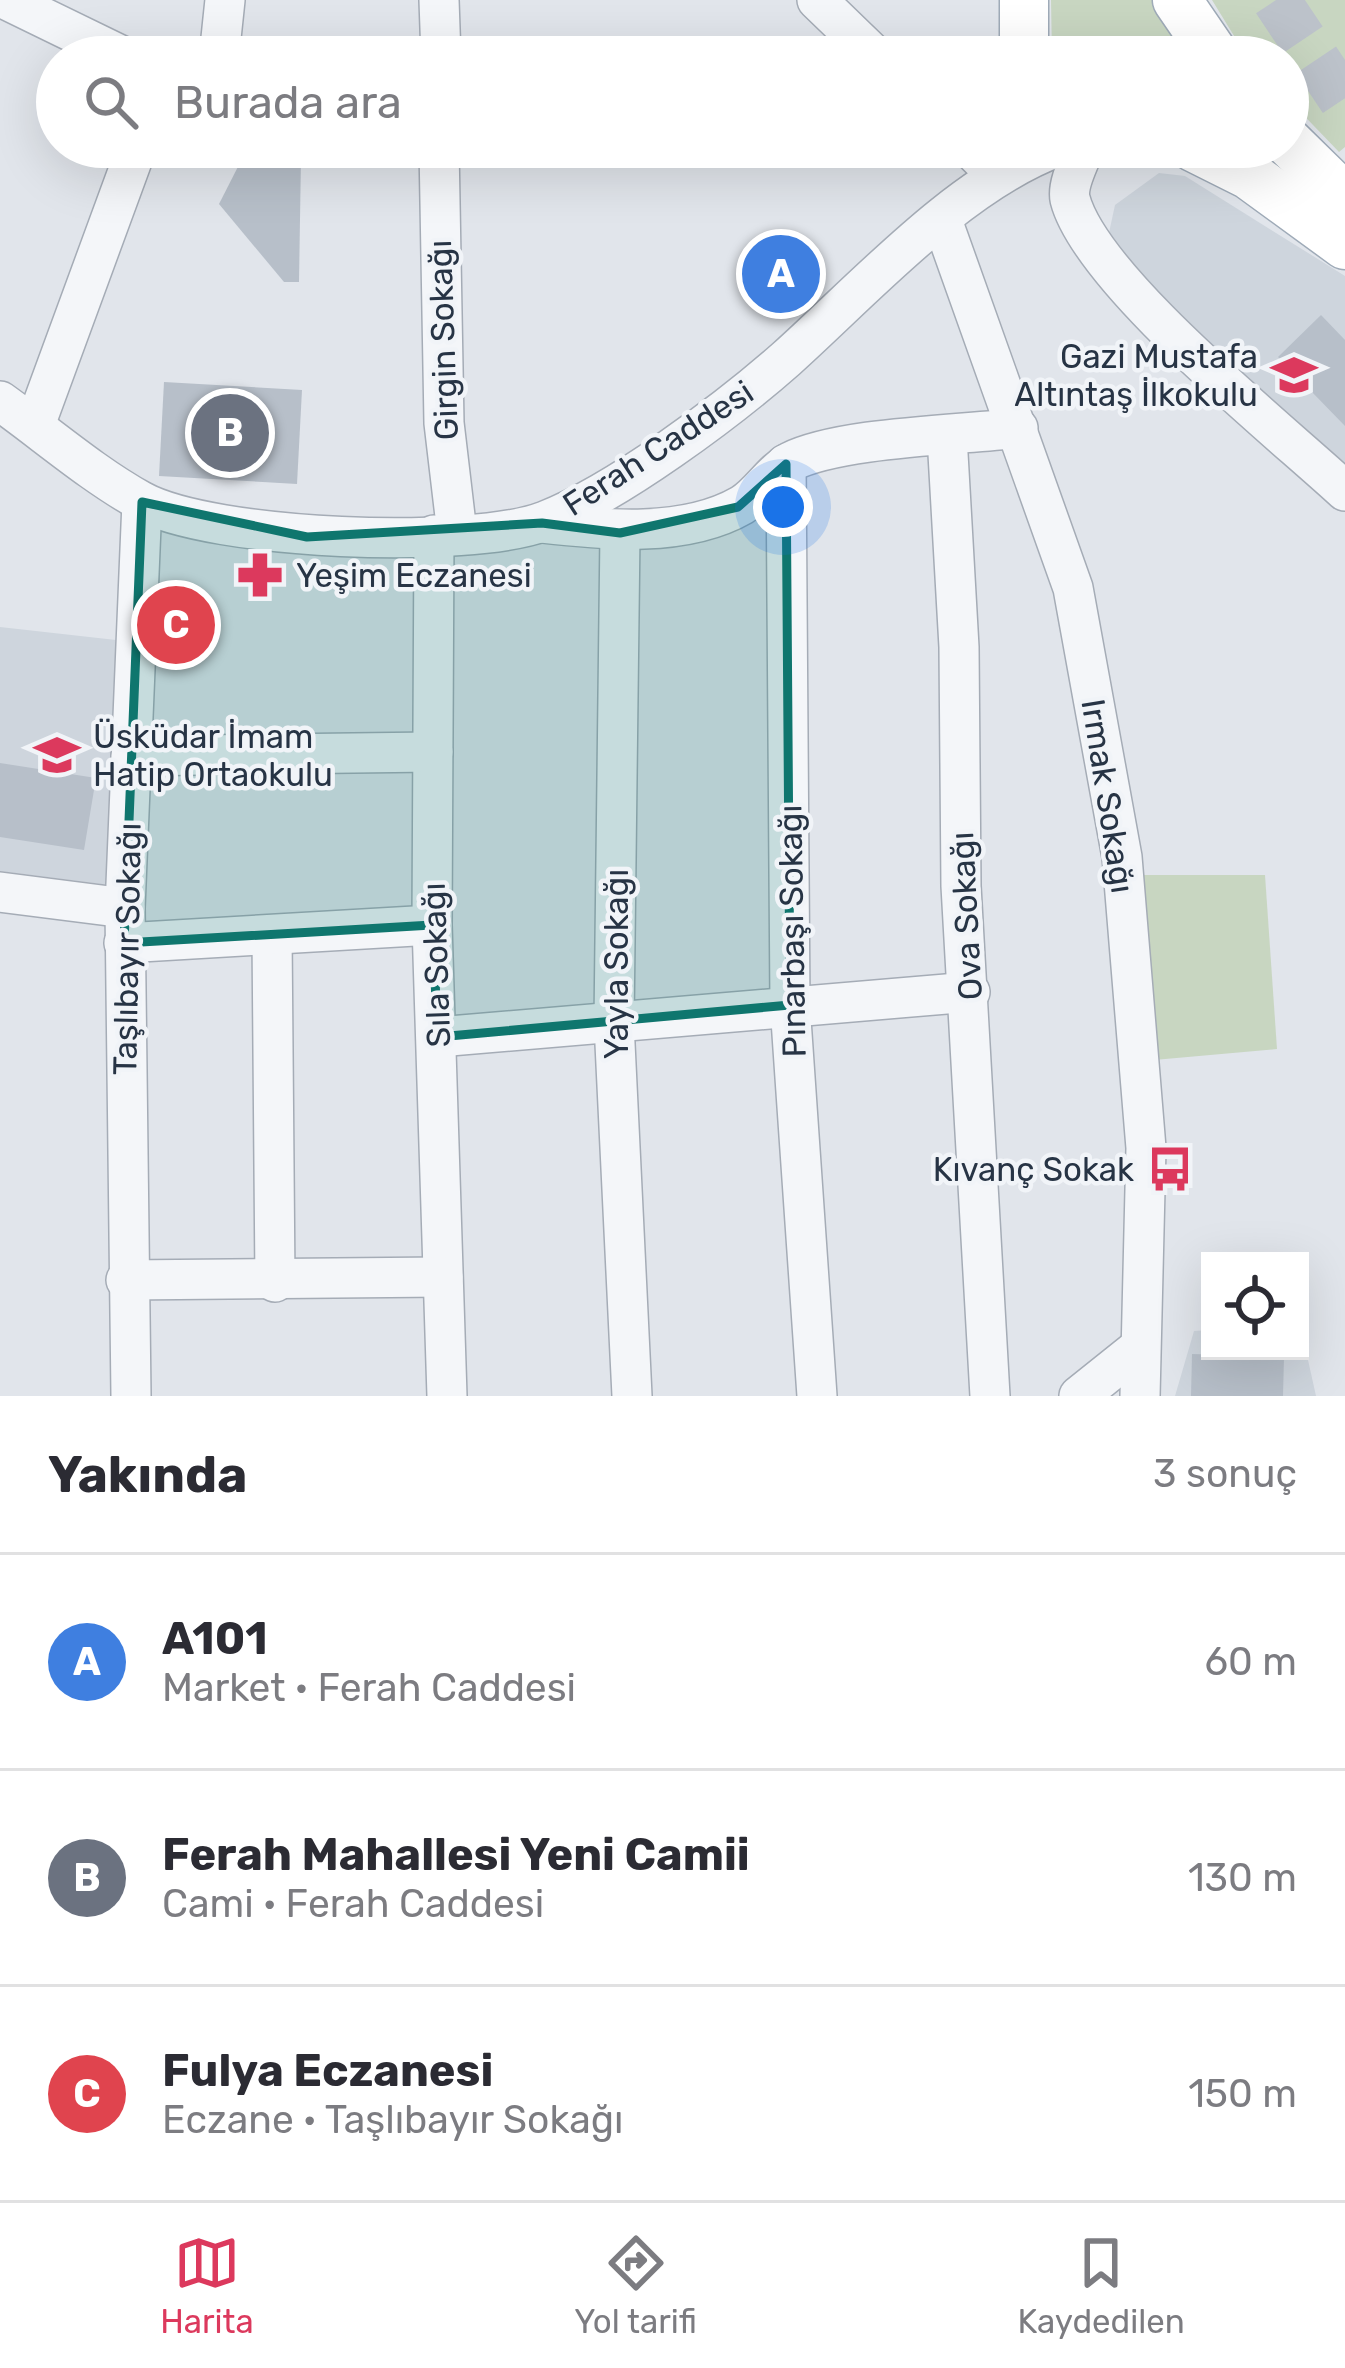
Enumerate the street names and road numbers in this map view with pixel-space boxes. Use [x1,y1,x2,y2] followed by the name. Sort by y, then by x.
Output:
[420,239,466,441] street label: Girgin Sokağı
[556,372,760,524] street label: Ferah Caddesi
[1073,696,1143,896] street label: Irmak Sokağı
[770,804,814,1058] street label: Pınarbaşı Sokağı
[105,822,149,1076] street label: Taşlıbayır Sokağı
[942,831,990,1001] street label: Ova Sokağı
[597,869,636,1059] street label: Yayla Sokağı
[414,882,458,1048] street label: Sıla Sokağı

